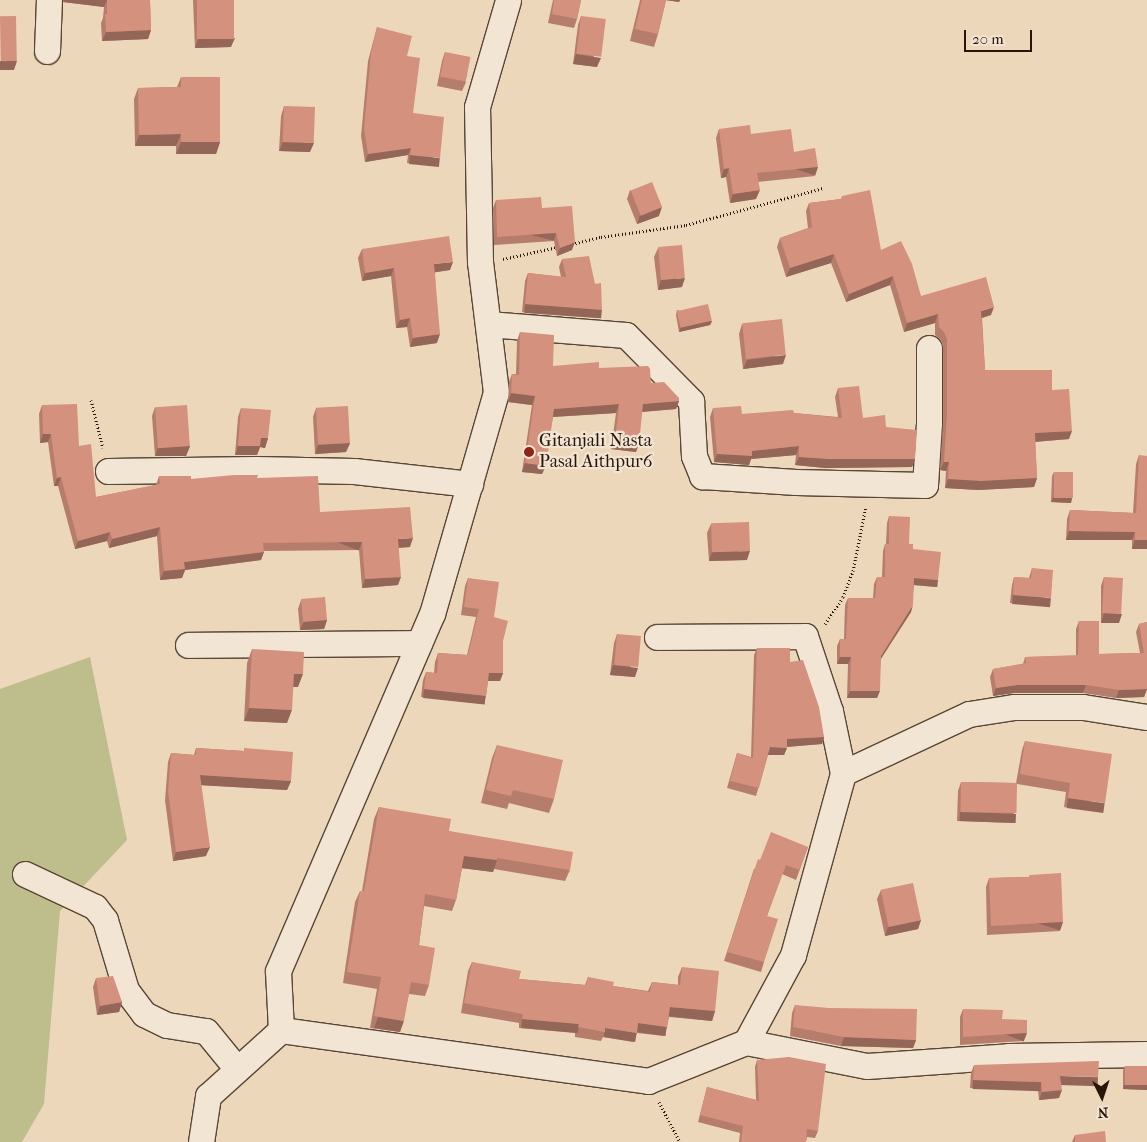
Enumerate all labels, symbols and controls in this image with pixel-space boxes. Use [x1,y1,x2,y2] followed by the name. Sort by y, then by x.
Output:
[967,20,1034,52] scale bar
[972,30,1004,48] text: 20 m
[539,431,652,474] place label: Gitanjali Nasta Pasal Aithpur6
[523,446,535,458] marker: Gitanjali Nasta Pasal Aithpur6
[1077,1072,1127,1122] north arrow
[1097,1104,1109,1121] text: N

